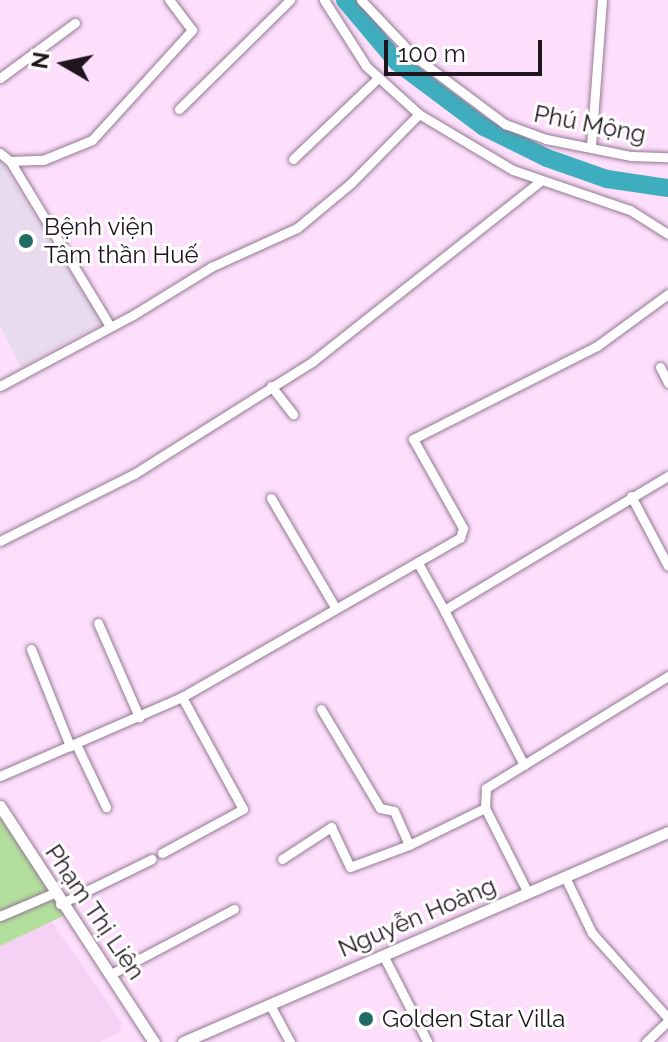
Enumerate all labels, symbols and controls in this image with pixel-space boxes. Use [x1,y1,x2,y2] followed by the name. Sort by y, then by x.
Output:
[24,24,104,104] north arrow
[388,24,546,74] scale bar
[398,39,466,68] text: 100 m
[26,50,54,71] text: N
[532,99,648,149] street label: Phú Mộng
[44,213,199,269] place label: Bệnh viện Tâm thần Huế
[15,230,37,252] marker: Bệnh viện Tâm thần Huế
[39,839,151,985] street label: Phạm Thị Liên
[334,871,500,963] street label: Nguyễn Hoàng
[382,1005,567,1033] place label: Golden Star Villa
[357,1010,375,1028] marker: Golden Star Villa

